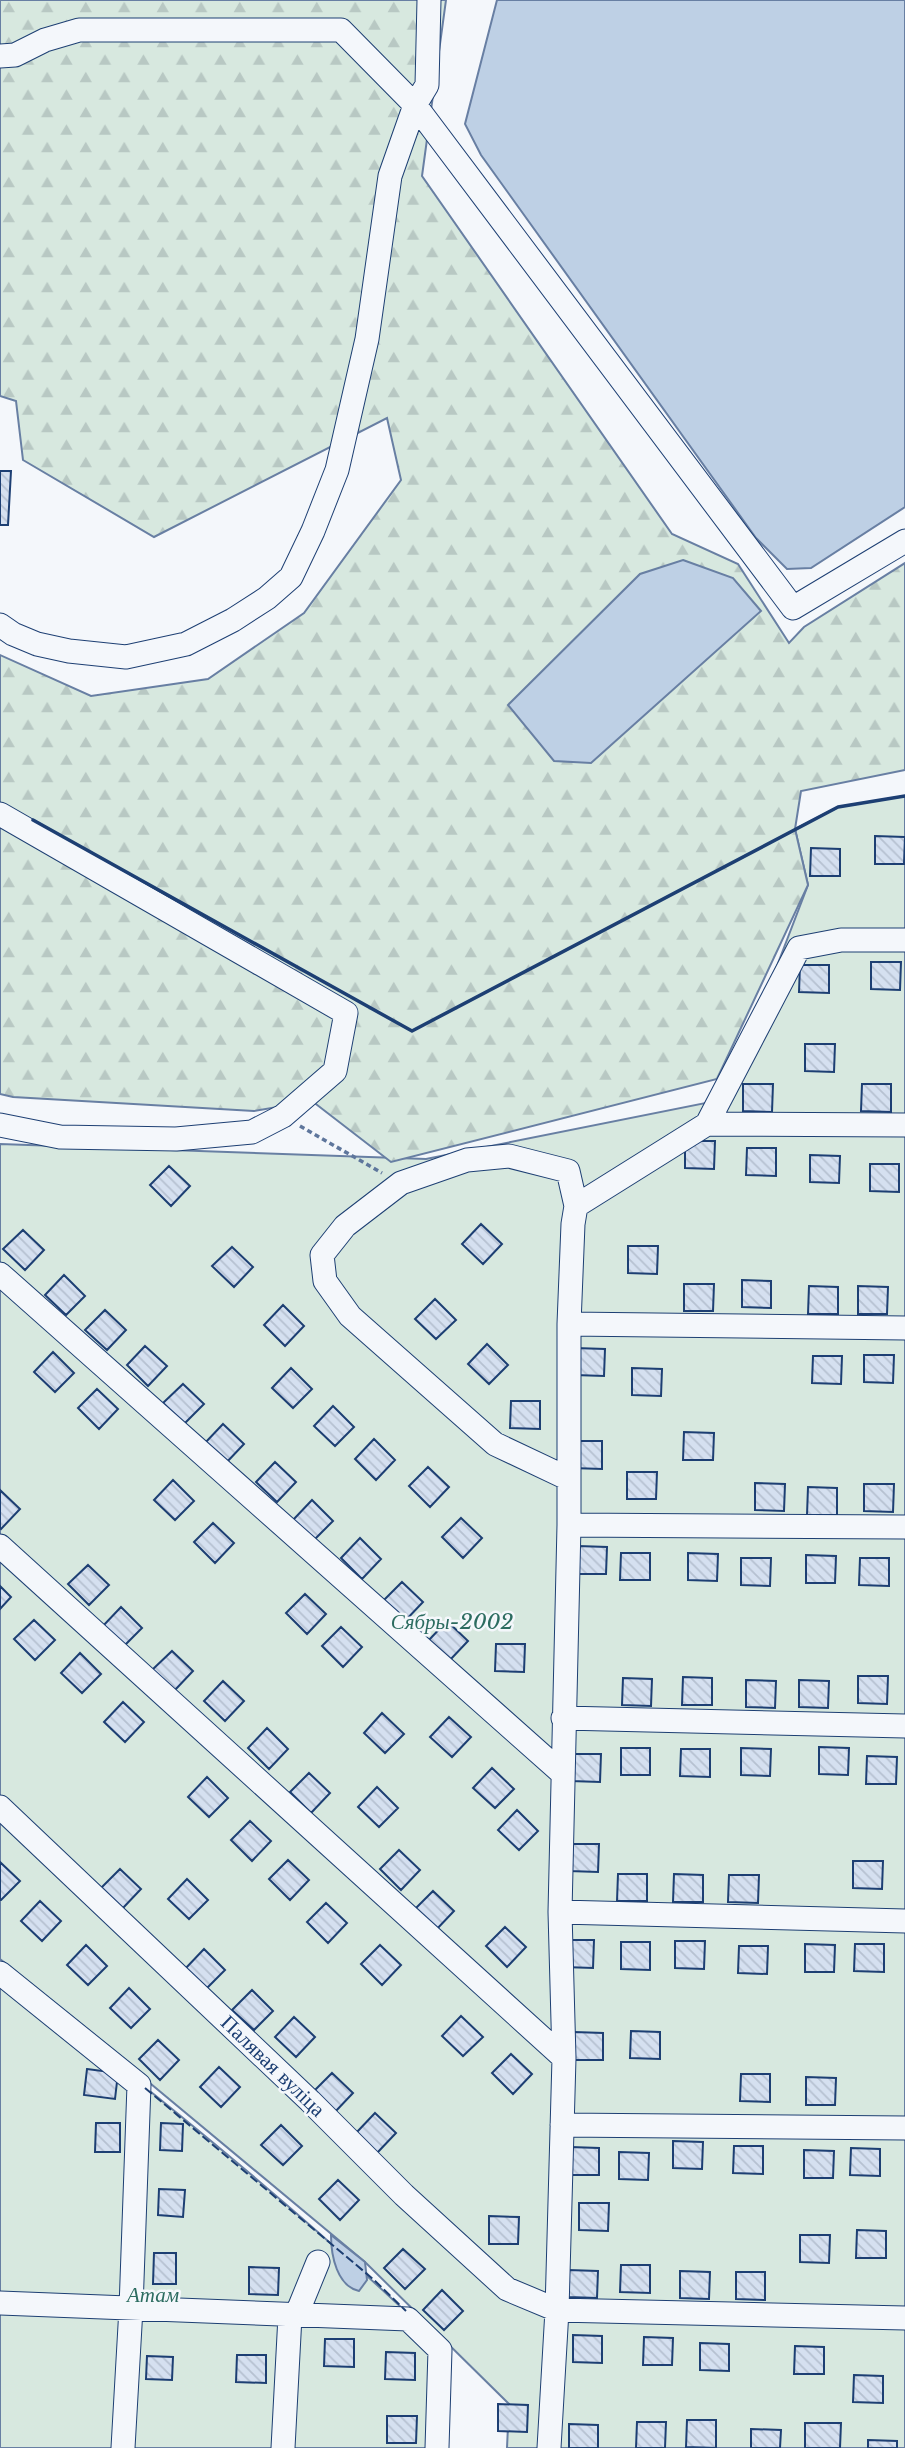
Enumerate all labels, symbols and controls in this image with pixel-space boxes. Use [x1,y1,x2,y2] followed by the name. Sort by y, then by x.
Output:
[391,1609,513,1635] park label: Сябры-2002
[215,2010,331,2123] street label: Палявая вуліца
[125,2282,179,2308] park label: Атам

